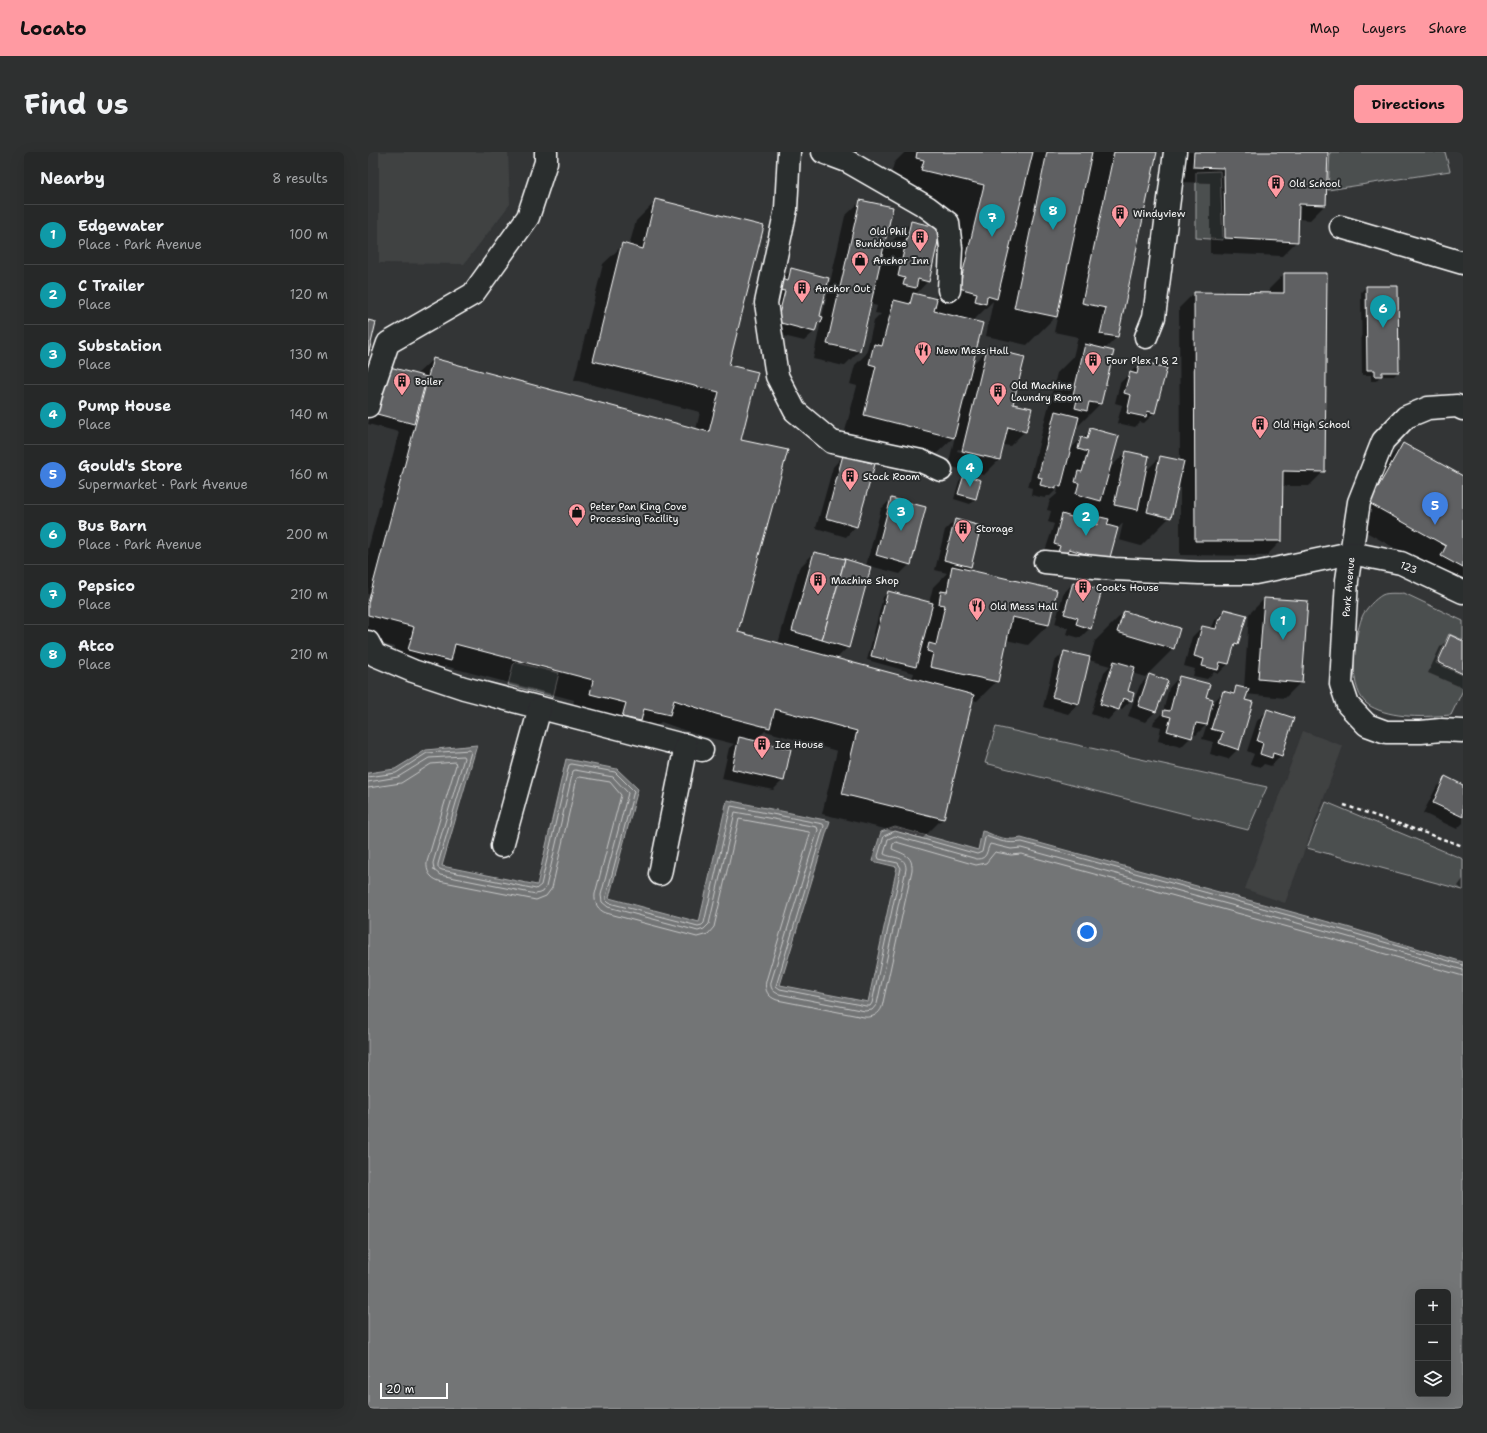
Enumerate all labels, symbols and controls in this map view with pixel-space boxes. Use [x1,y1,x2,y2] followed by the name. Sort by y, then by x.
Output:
[20,16,87,41] text: Locato
[1310,19,1340,37] text: Map
[1362,19,1406,37] text: Layers
[1428,19,1467,37] text: Share
[24,85,129,123] text: Find us
[1354,85,1463,123] button: Directions
[40,167,105,189] text: Nearby
[272,170,328,187] text: 8 results
[1266,173,1286,198] building icon: Old School
[1289,177,1340,190] place label: Old School
[1040,197,1066,230] pin: 8
[1110,203,1130,228] building icon: Windyview
[979,204,1005,237] pin: 7
[1133,207,1186,220] place label: Windyview
[78,216,164,236] text: Edgewater
[856,225,907,250] place label: Old Phil Bunkhouse
[50,226,56,243] text: 1
[289,226,328,243] text: 100 m
[910,227,930,252] building icon: Old Phil Bunkhouse
[78,236,202,253] text: Place · Park Avenue
[850,250,870,275] shop icon: Anchor Inn
[873,254,929,267] place label: Anchor Inn
[78,276,145,296] text: C Trailer
[792,278,812,303] building icon: Anchor Out
[815,282,871,295] place label: Anchor Out
[48,286,58,303] text: 2
[290,286,328,303] text: 120 m
[1370,295,1396,328] pin: 6
[78,296,111,313] text: Place
[78,336,162,356] text: Substation
[913,340,933,365] restaurant icon: New Mess Hall
[936,344,1009,357] place label: New Mess Hall
[48,346,58,363] text: 3
[290,346,328,363] text: 130 m
[1083,350,1103,375] building icon: Four Plex 1 & 2
[1106,354,1178,367] place label: Four Plex 1 & 2
[78,356,111,373] text: Place
[392,371,412,396] building icon: Boiler
[415,375,443,388] place label: Boiler
[1011,379,1082,404] place label: Old Machine Laundry Room
[988,381,1008,406] building icon: Old Machine Laundry Room
[78,396,171,416] text: Pump House
[48,406,58,423] text: 4
[289,406,328,423] text: 140 m
[1250,414,1270,439] building icon: Old High School
[78,416,111,433] text: Place
[1273,418,1350,431] place label: Old High School
[957,454,983,487] pin: 4
[78,456,183,476] text: Gould's Store
[49,466,57,483] text: 5
[290,466,328,483] text: 160 m
[840,466,860,491] building icon: Stock Room
[863,470,920,483] place label: Stock Room
[78,476,248,493] text: Supermarket · Park Avenue
[1422,492,1448,525] pin: 5
[888,498,914,531] pin: 3
[590,500,687,525] place label: Peter Pan King Cove Processing Facility
[567,502,587,527] shop icon: Peter Pan King Cove Processing Facility
[1073,503,1099,536] pin: 2
[78,516,147,536] text: Bus Barn
[953,518,973,543] building icon: Storage
[976,522,1014,535] place label: Storage
[48,526,58,543] text: 6
[286,526,328,543] text: 200 m
[78,536,202,553] text: Place · Park Avenue
[1339,556,1358,618] street label: Park Avenue
[1398,558,1419,577] street label: 123
[808,570,828,595] building icon: Machine Shop
[831,574,899,587] place label: Machine Shop
[78,576,135,596] text: Pepsico
[1073,577,1093,602] building icon: Cook's House
[1096,581,1159,594] place label: Cook's House
[48,586,58,603] text: 7
[290,586,328,603] text: 210 m
[78,596,111,613] text: Place
[967,596,987,621] restaurant icon: Old Mess Hall
[990,600,1057,613] place label: Old Mess Hall
[1270,607,1296,640] pin: 1
[78,636,114,656] text: Atco
[48,646,58,663] text: 8
[290,646,328,663] text: 210 m
[78,656,111,673] text: Place
[752,734,772,759] building icon: Ice House
[775,738,824,751] place label: Ice House
[1077,922,1097,942] your location
[1415,1289,1451,1397] map controls
[1415,1289,1451,1325] button: +
[1415,1325,1451,1361] button: −
[1415,1361,1451,1397] button: layers
[380,1381,448,1400] scale bar
[386,1382,414,1397] text: 20 m

